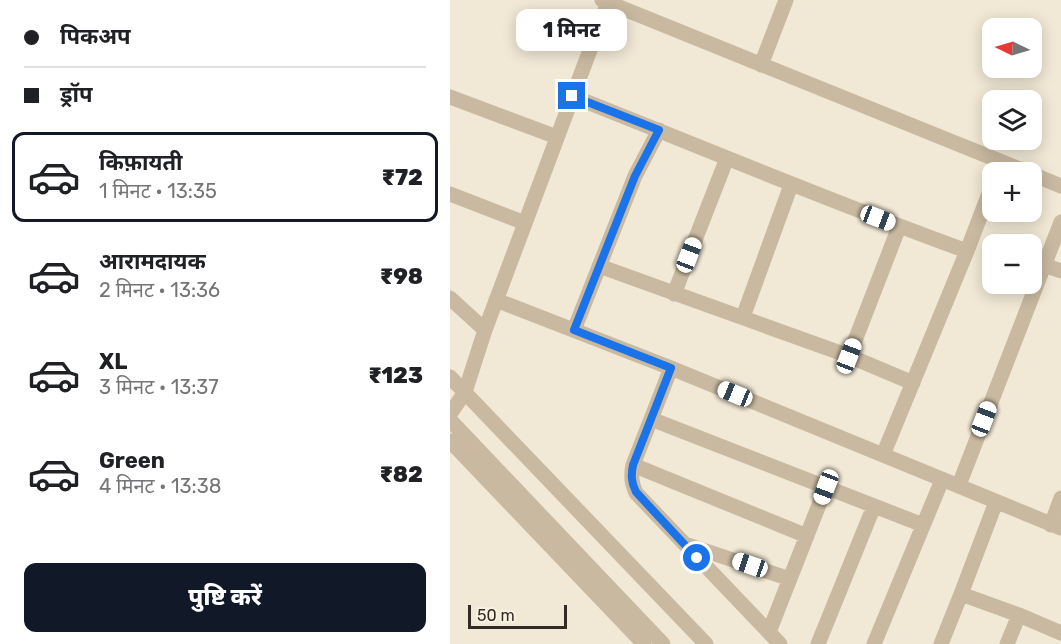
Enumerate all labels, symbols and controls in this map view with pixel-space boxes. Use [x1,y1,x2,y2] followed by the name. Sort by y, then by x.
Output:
[516,9,628,51] callout: 1 मिनट
[543,18,600,42] text: 1 मिनट
[982,18,1042,78] north arrow
[982,18,1042,294] map controls
[60,23,131,50] text: पिकअप
[60,81,93,108] text: ड्रॉप
[558,82,585,109] route end
[982,90,1042,150] button: layers
[99,149,183,176] text: किफ़ायती
[27,150,81,204] icon: car
[982,162,1042,222] button: +
[382,164,423,191] text: ₹72
[99,179,217,203] text: 1 मिनट · 13:35
[858,203,898,233] car
[982,234,1042,294] button: −
[674,235,704,275] car
[99,248,206,275] text: आरामदायक
[27,249,81,303] icon: car
[380,263,423,290] text: ₹98
[99,278,220,302] text: 2 मिनट · 13:36
[834,336,864,376] car
[27,348,81,402] icon: car
[99,348,127,375] text: XL
[368,362,423,389] text: ₹123
[99,375,219,399] text: 3 मिनट · 13:37
[715,379,755,409] car
[969,399,999,439] car
[27,447,81,501] icon: car
[99,447,165,474] text: Green
[380,461,423,488] text: ₹82
[811,467,841,507] car
[99,474,221,498] text: 4 मिनट · 13:38
[683,544,710,571] route start
[730,551,770,579] car
[24,563,426,632] button: पुष्टि करें
[468,602,567,630] scale bar
[477,606,515,625] text: 50 m

